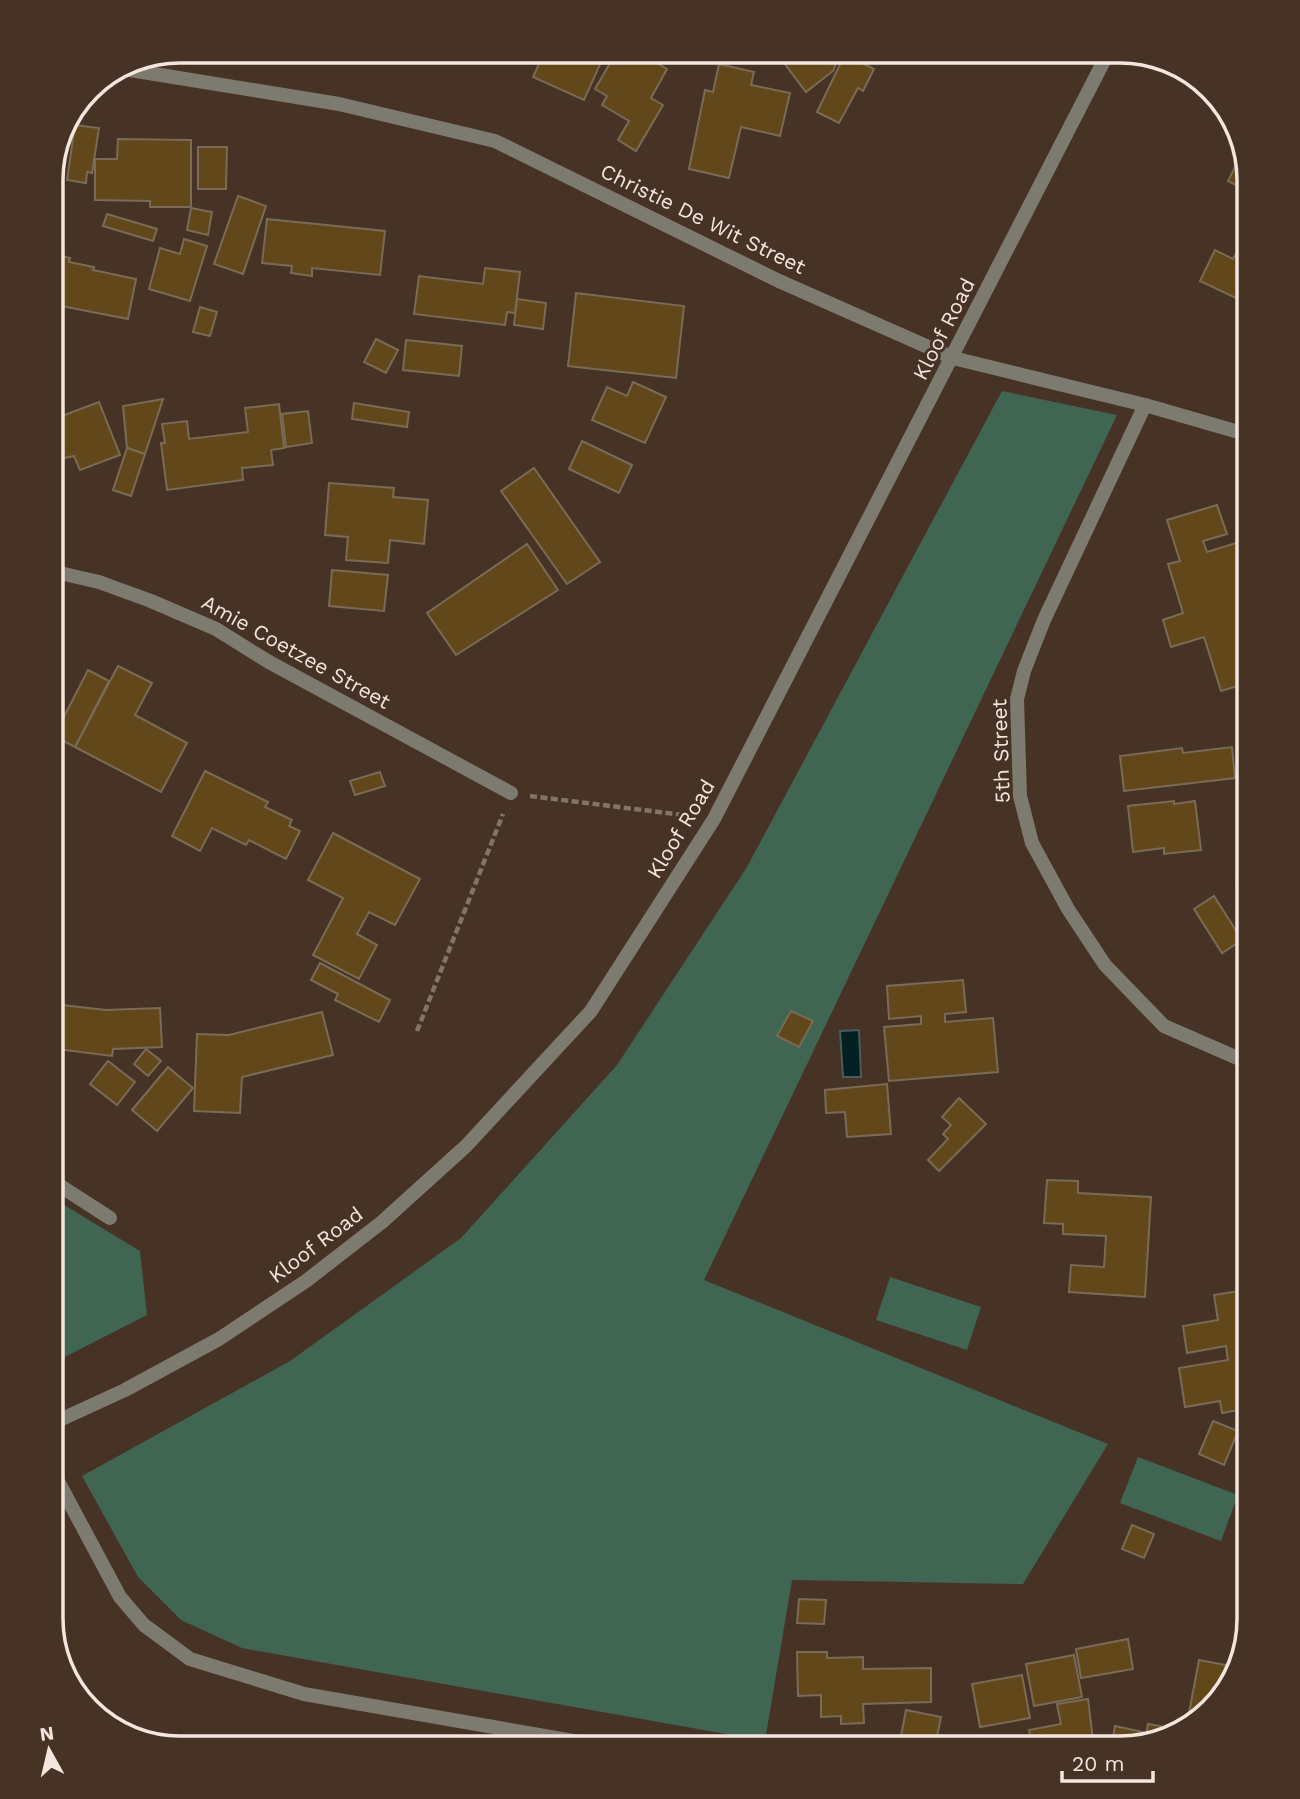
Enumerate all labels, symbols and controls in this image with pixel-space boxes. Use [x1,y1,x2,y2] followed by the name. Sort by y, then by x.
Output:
[597,158,810,279] street label: Christie De Wit Street
[907,274,980,384] street label: Kloof Road
[197,589,395,714] street label: Amie Coetzee Street
[986,698,1015,804] street label: 5th Street
[641,775,720,883] street label: Kloof Road
[264,1201,368,1288] street label: Kloof Road
[14,1715,84,1785] north arrow
[38,1721,55,1746] text: N
[1062,1740,1153,1784] scale bar
[1072,1751,1124,1776] text: 20 m

